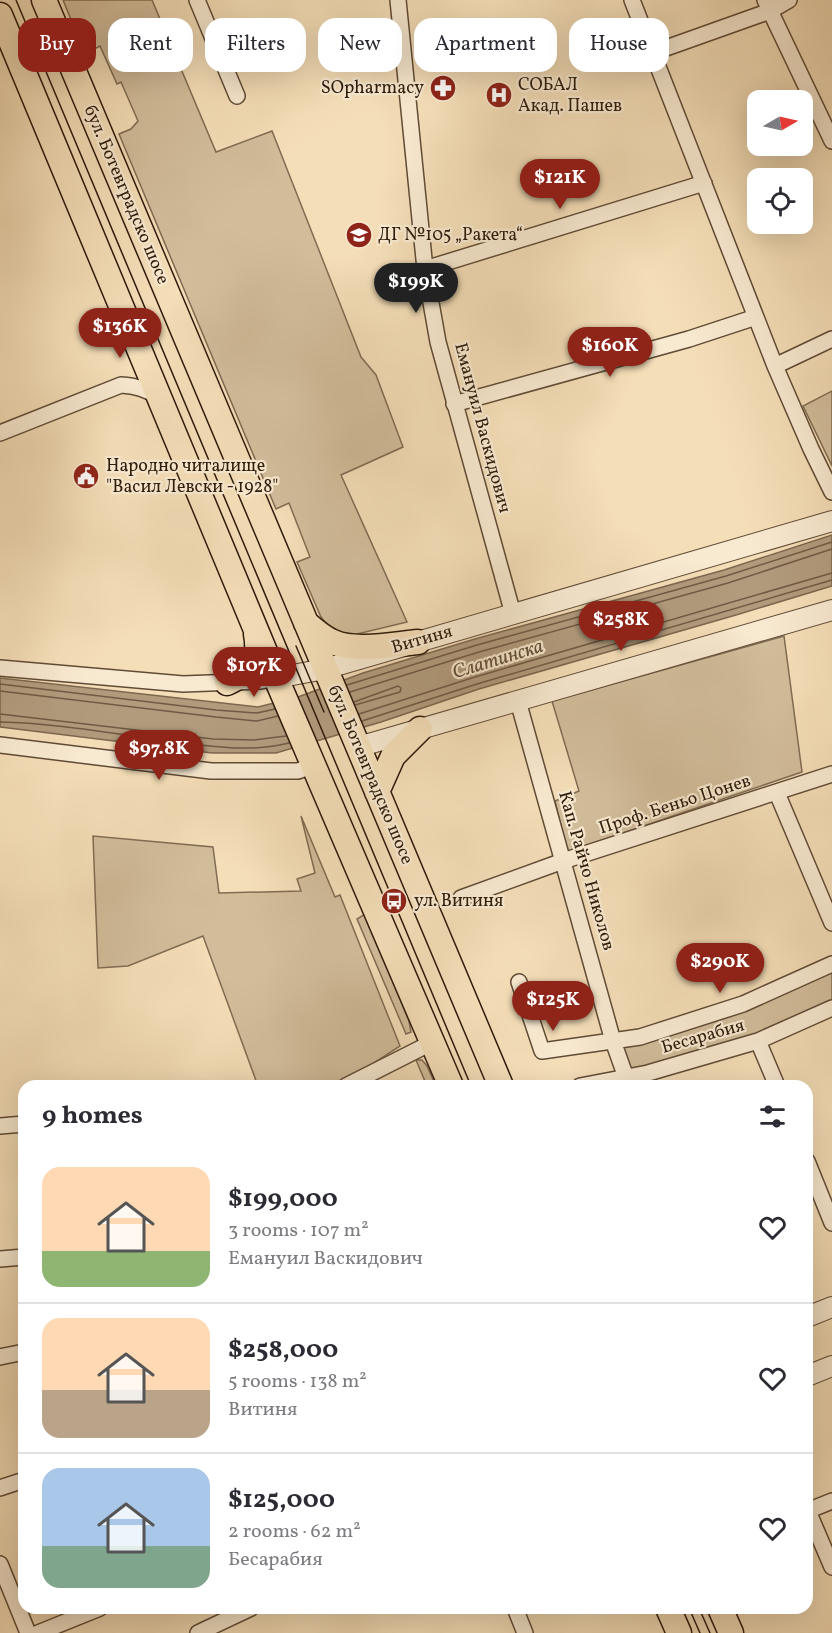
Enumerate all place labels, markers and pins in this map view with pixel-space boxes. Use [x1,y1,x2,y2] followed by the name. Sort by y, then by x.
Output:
[428,73,458,103] pharmacy icon: SOpharmacy
[518,73,622,119] place label: СОБАЛ Акад. Пашев
[321,76,424,101] place label: SOpharmacy
[484,80,514,110] hospital icon: СОБАЛ Акад. Пашев
[518,159,602,210] pin: $121K
[344,220,374,250] school or university icon: ДГ №105 „Ракета“
[378,223,523,248] place label: ДГ №105 „Ракета“
[374,263,458,314] pin: $199K
[78,308,162,359] pin: $136K
[568,327,652,378] pin: $160K
[106,454,279,500] place label: Народно читалище "Васил Левски - 1928"
[71,461,101,491] public building icon: Народно читалище "Васил Левски - 1928"
[579,601,663,652] pin: $258K
[212,647,296,698] pin: $107K
[110,730,208,781] pin: $97.8K
[379,886,409,916] bus stop icon: ул. Витиня
[414,889,503,914] place label: ул. Витиня
[678,943,762,994] pin: $290K
[511,981,595,1032] pin: $125K

